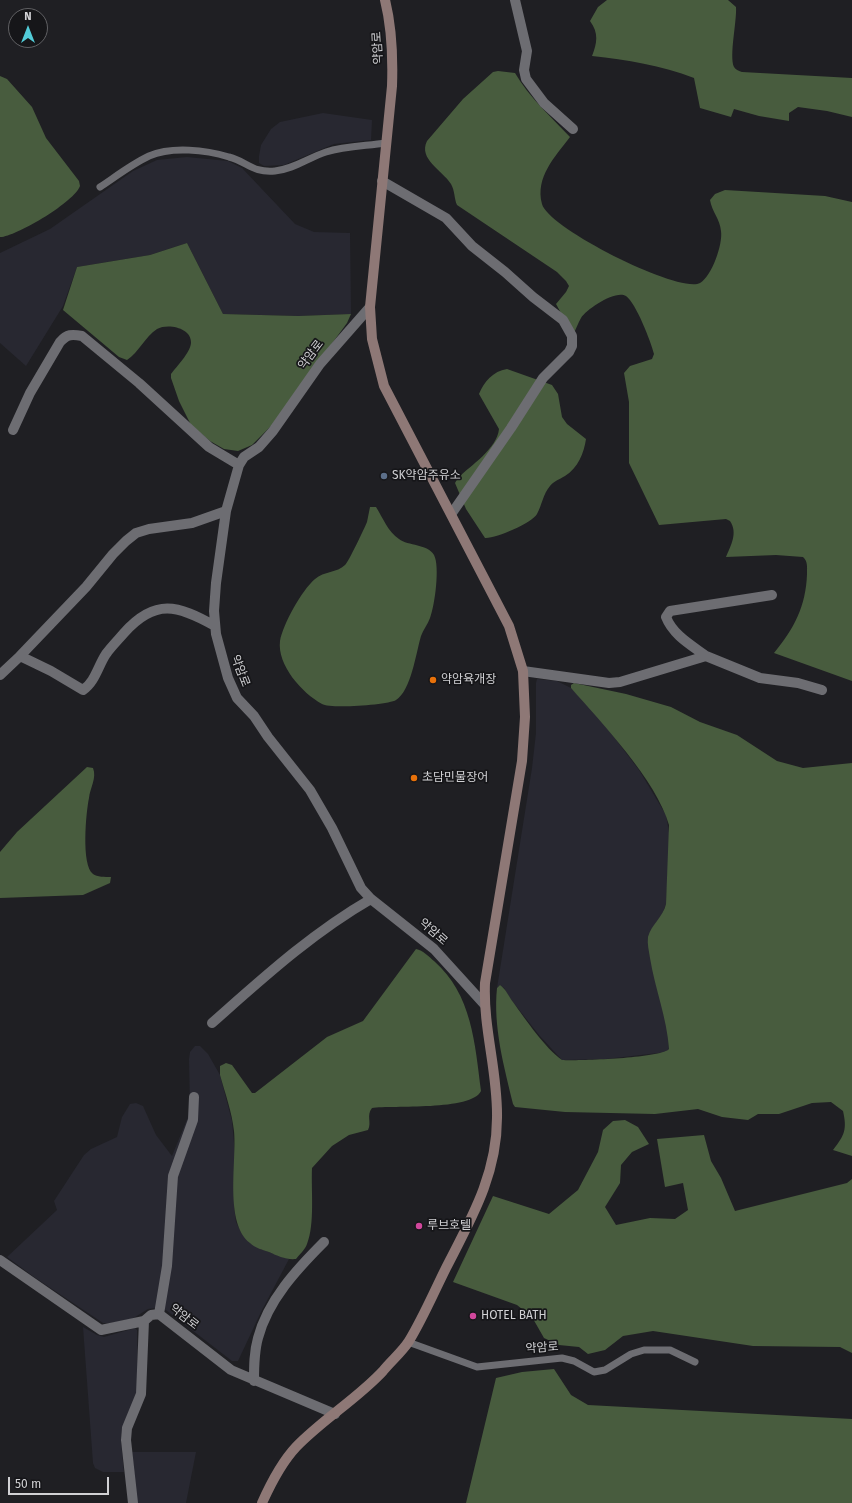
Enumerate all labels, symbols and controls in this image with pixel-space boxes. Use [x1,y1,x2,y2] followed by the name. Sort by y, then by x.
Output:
[8,8,48,48] north arrow
[24,10,32,23] text: N
[370,31,386,65] street label: 약암로
[295,337,327,373] street label: 약암로
[392,469,461,483] place label: SK약암주유소
[379,471,389,481] marker: SK약암주유소
[227,653,253,689] street label: 약암로
[441,673,496,687] place label: 약암육개장
[428,675,438,685] marker: 약암육개장
[422,771,488,785] place label: 초담민물장어
[409,773,419,783] marker: 초담민물장어
[416,916,450,948] street label: 약암로
[427,1219,471,1233] place label: 루브호텔
[414,1221,424,1231] marker: 루브호텔
[167,1301,201,1333] street label: 약암로
[481,1309,547,1323] place label: HOTEL BATH
[468,1311,478,1321] marker: HOTEL BATH
[525,1340,559,1356] street label: 약암로
[10,1469,111,1495] scale bar
[15,1477,41,1491] text: 50 m

